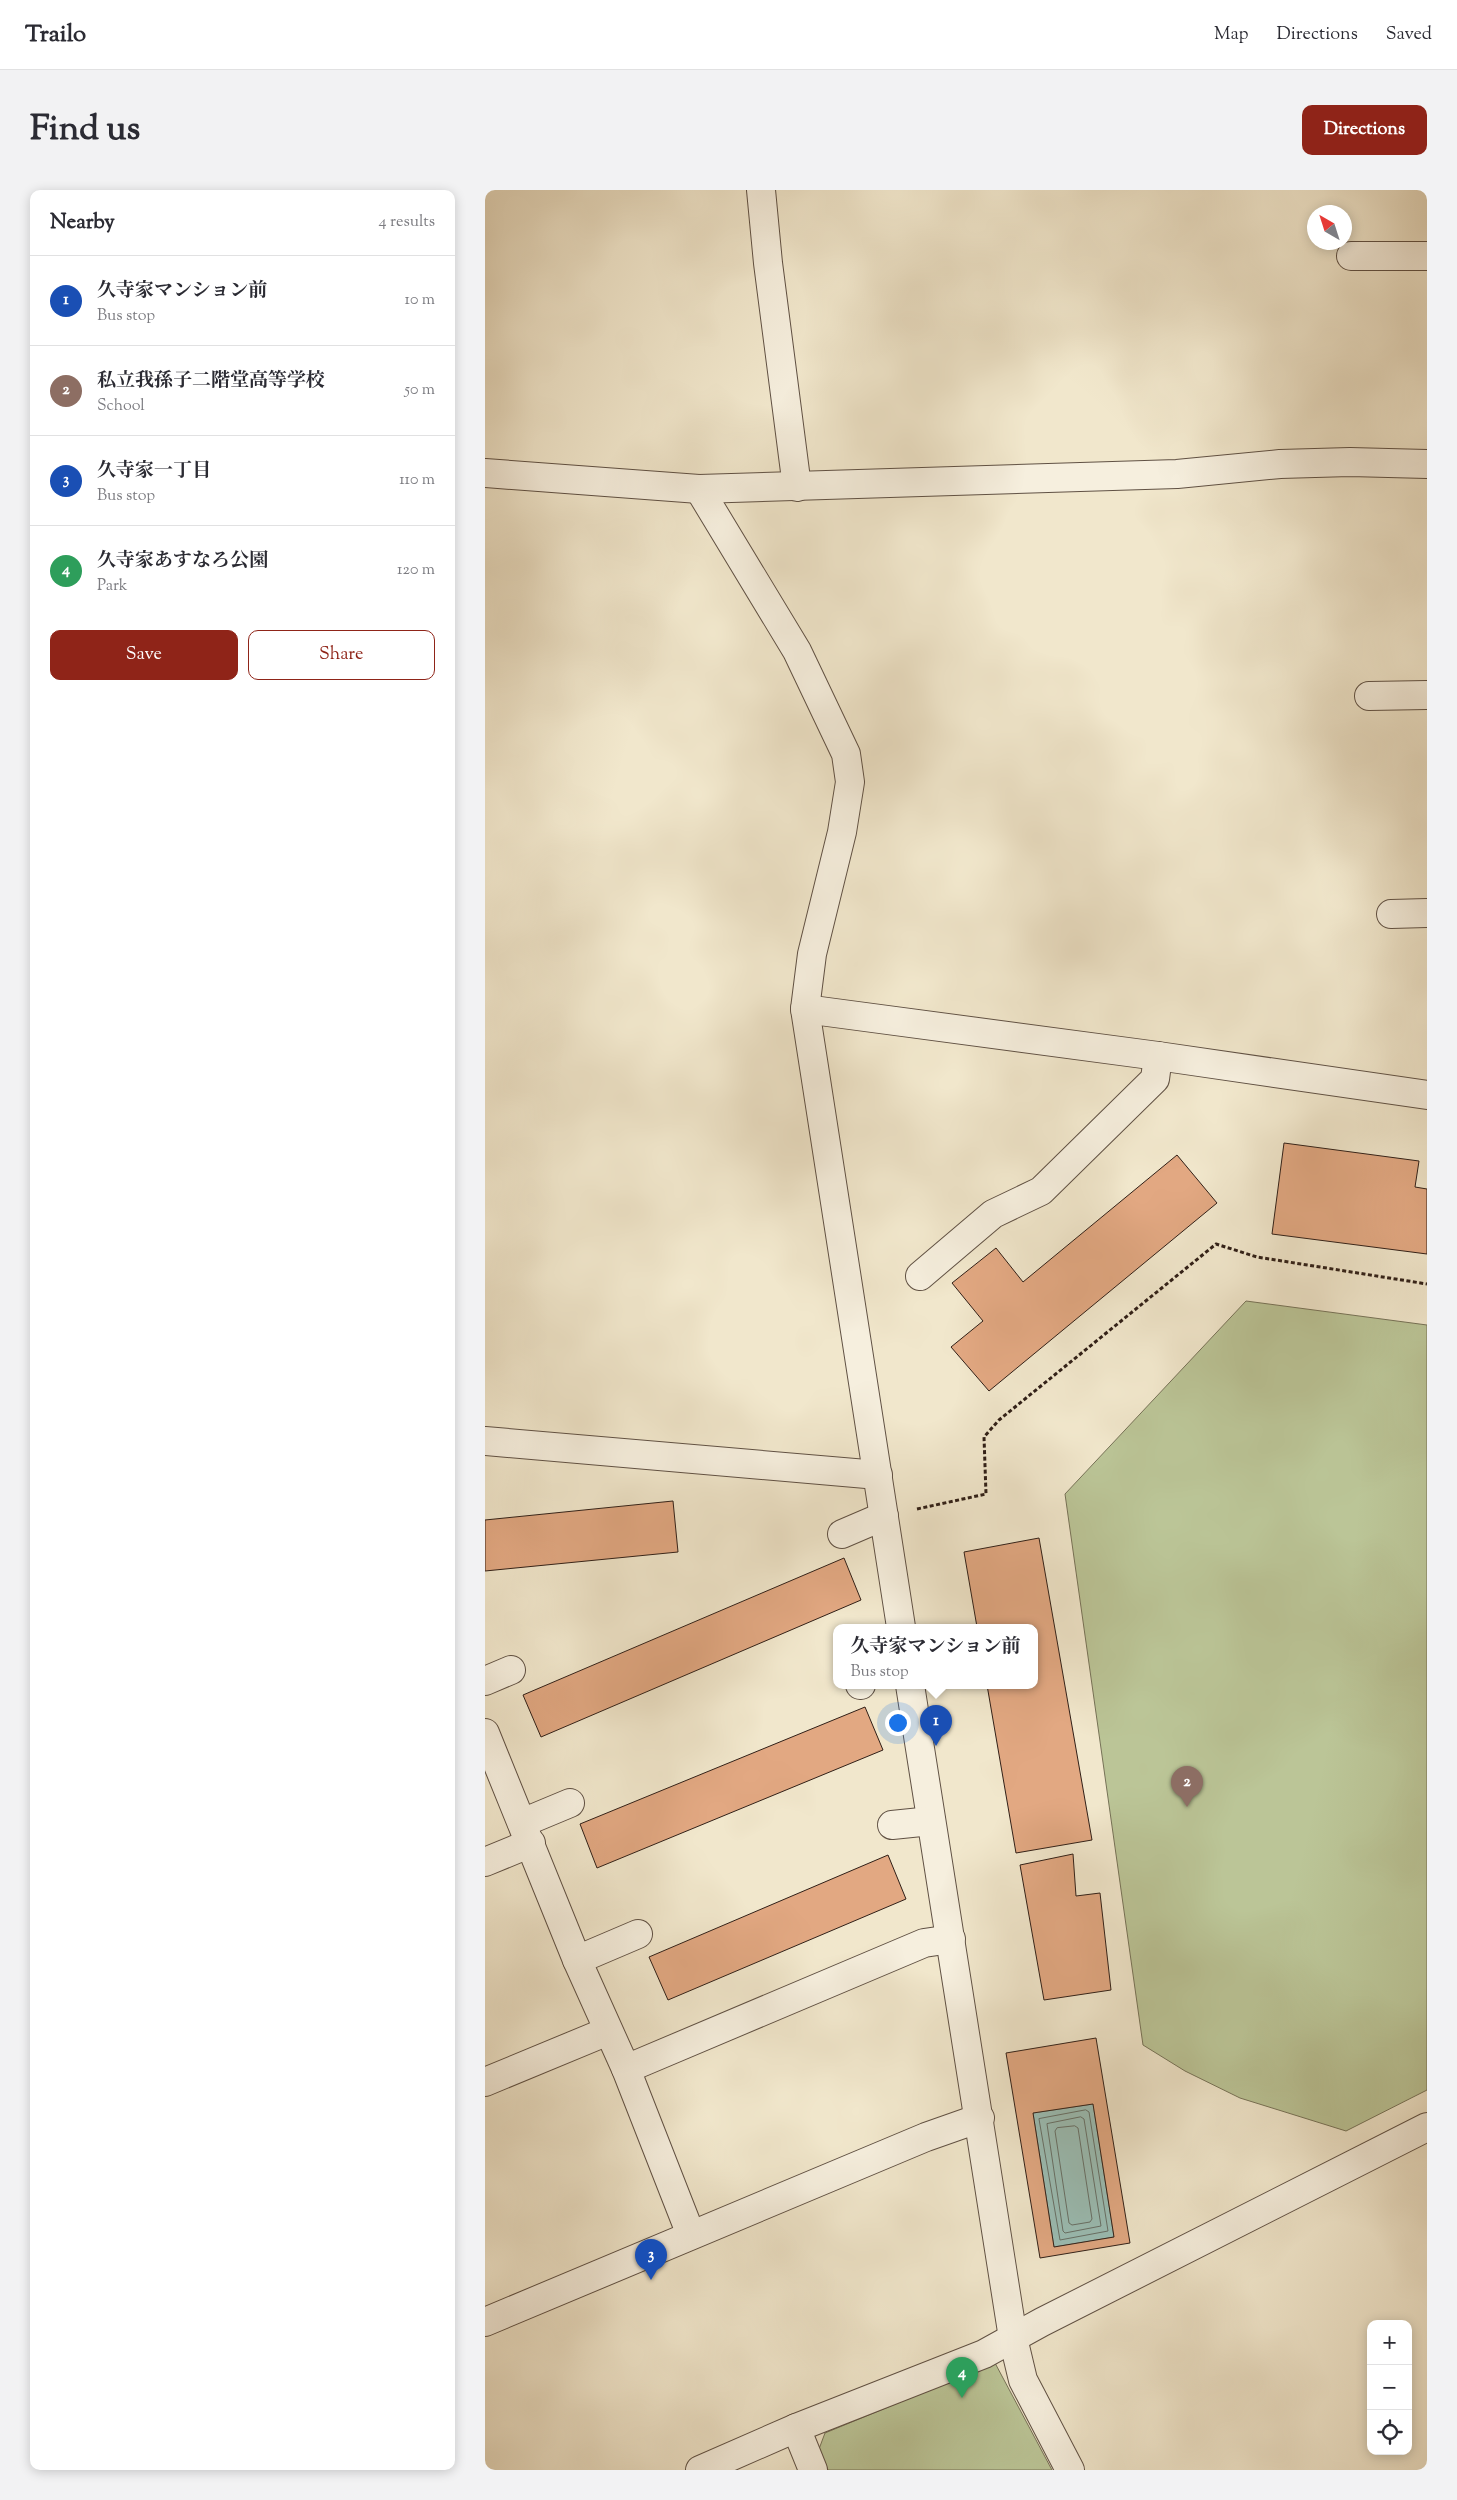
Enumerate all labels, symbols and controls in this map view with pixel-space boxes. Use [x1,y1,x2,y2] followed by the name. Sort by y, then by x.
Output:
[25,18,86,52] text: Trailo
[1214,22,1249,48] text: Map
[1277,22,1358,48] text: Directions
[1386,22,1432,48] text: Saved
[30,105,140,156] text: Find us
[1302,105,1427,155] button: Directions
[1307,205,1352,250] north arrow
[50,208,115,238] text: Nearby
[379,211,435,234] text: 4 results
[97,278,267,305] text: 久寺家マンション前
[63,289,69,312] text: 1
[405,289,435,312] text: 10 m
[97,305,155,328] text: Bus stop
[97,368,325,395] text: 私立我孫子二階堂高等学校
[62,379,70,402] text: 2
[404,379,435,402] text: 50 m
[97,395,145,418] text: School
[97,458,211,485] text: 久寺家一丁目
[63,469,69,492] text: 3
[399,469,435,492] text: 110 m
[97,485,155,508] text: Bus stop
[97,548,268,575] text: 久寺家あすなろ公園
[62,559,70,582] text: 4
[397,559,435,582] text: 120 m
[97,575,128,598] text: Park
[50,630,238,680] button: Save
[248,630,435,680] button: Share
[833,1624,1038,1689] popup
[850,1634,1021,1661] text: 久寺家マンション前
[850,1661,909,1684] text: Bus stop
[920,1705,952,1746] pin: 1
[885,1710,911,1736] your location
[1171,1766,1203,1807] pin: 2
[635,2239,667,2280] pin: 3
[1367,2320,1412,2455] map controls
[1367,2320,1412,2365] button: +
[946,2357,978,2398] pin: 4
[1367,2365,1412,2410] button: −
[1367,2410,1412,2455] button: locate

